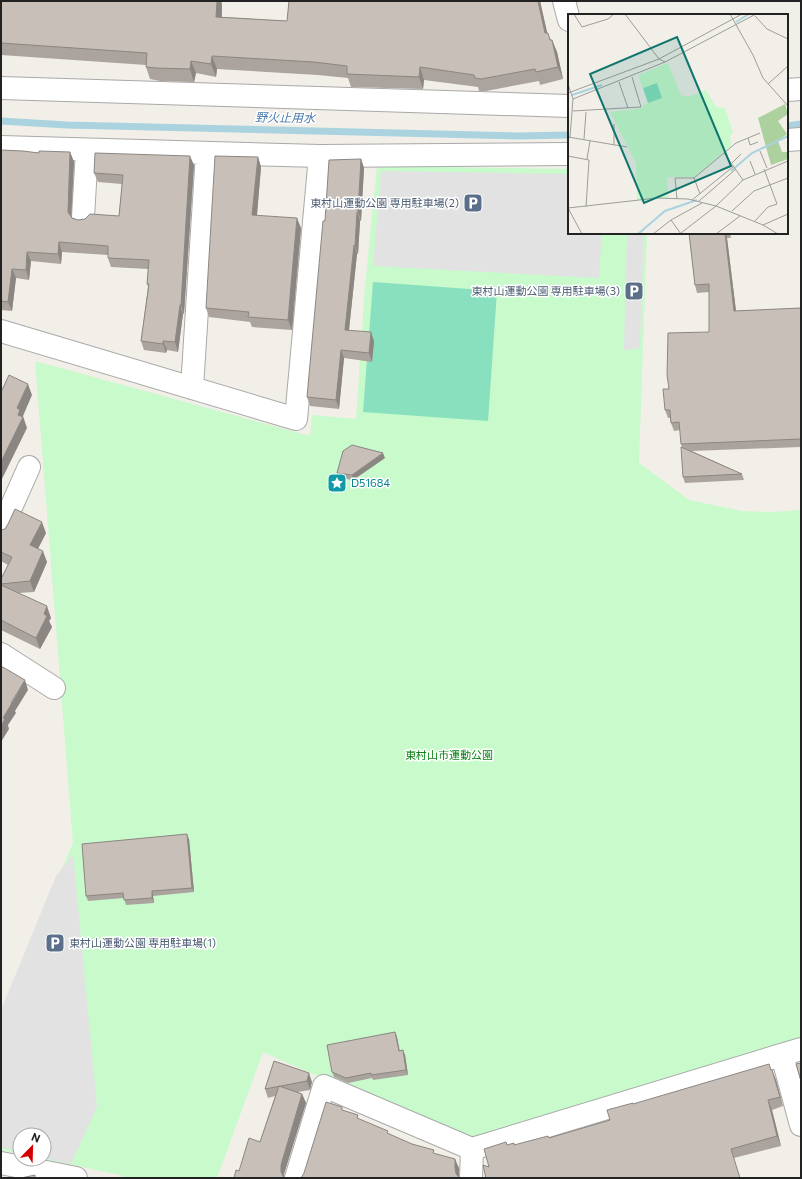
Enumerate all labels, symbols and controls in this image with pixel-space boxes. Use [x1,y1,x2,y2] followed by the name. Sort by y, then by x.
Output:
[568,14,788,234] inset map
[255,109,317,125] water label: 野火止用水
[462,192,484,214] parking icon: 東村山運動公園 専用駐車場(2)
[310,196,459,209] place label: 東村山運動公園 専用駐車場(2)
[623,280,645,302] parking icon: 東村山運動公園 専用駐車場(3)
[472,284,620,297] place label: 東村山運動公園 専用駐車場(3)
[326,472,348,494] place icon: D51684
[351,476,390,489] place label: D51684
[405,748,493,761] park label: 東村山市運動公園
[44,932,66,954] parking icon: 東村山運動公園 専用駐車場(1)
[69,936,216,949] place label: 東村山運動公園 専用駐車場(1)
[12,1127,52,1167] north arrow
[30,1130,42,1145] text: N

